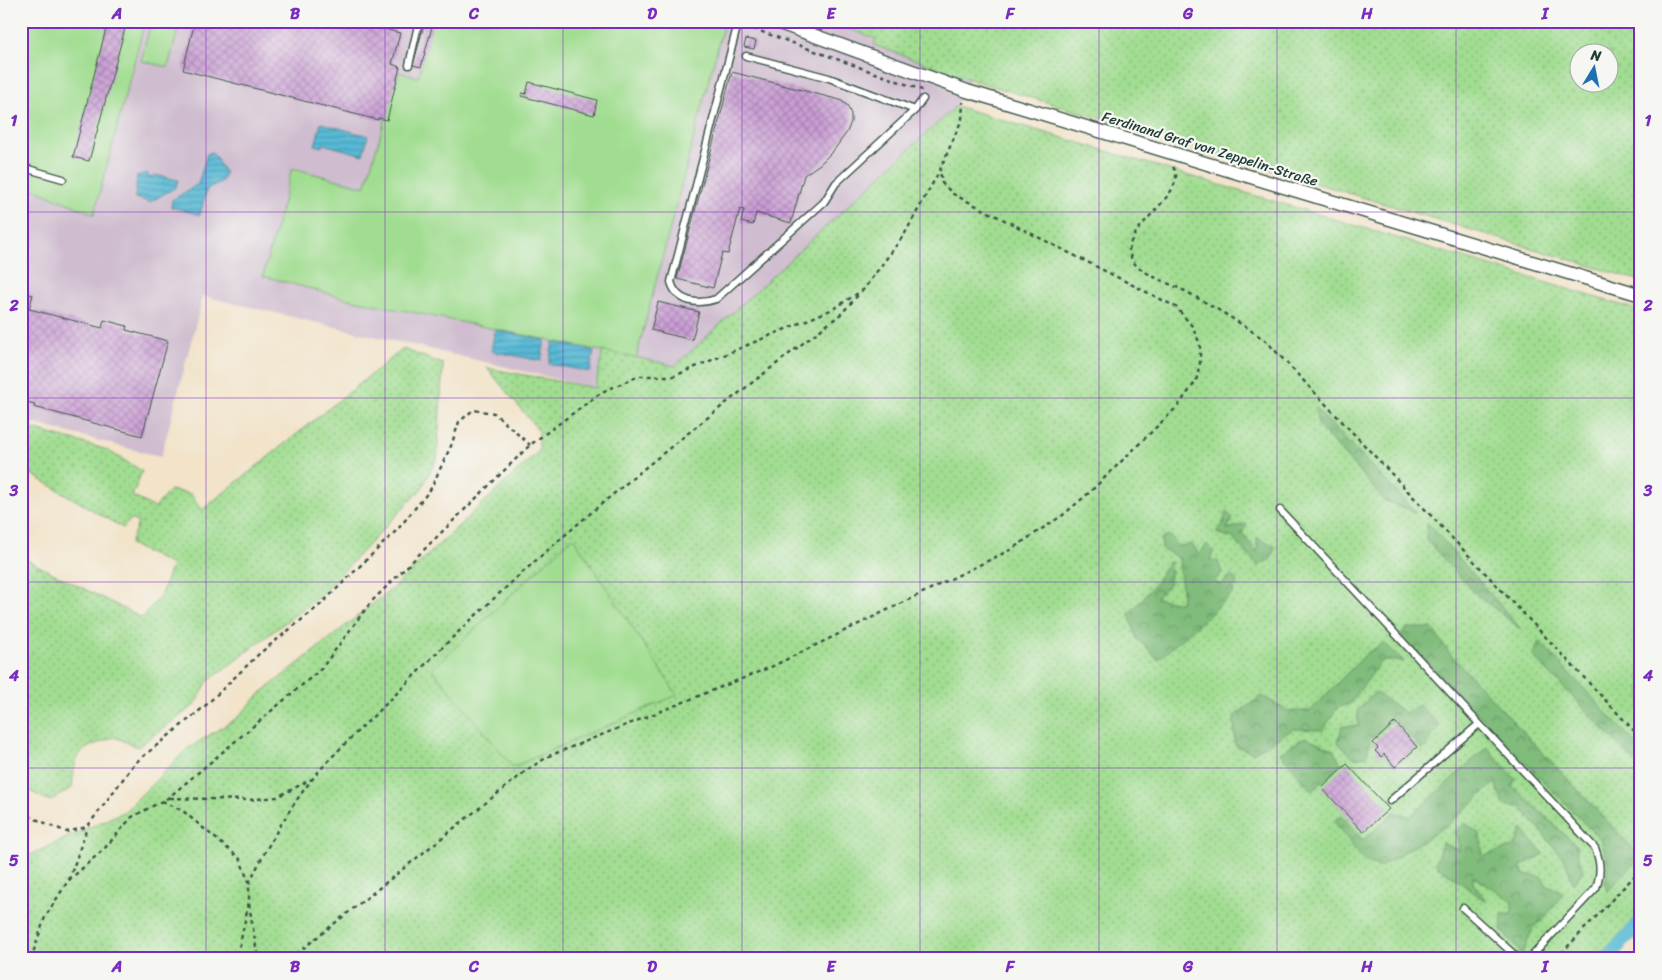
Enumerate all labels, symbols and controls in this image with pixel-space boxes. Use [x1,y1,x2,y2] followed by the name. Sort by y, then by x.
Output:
[111,0,122,28] text: A
[290,0,301,28] text: B
[468,0,480,28] text: C
[647,0,657,28] text: D
[827,0,837,28] text: E
[1005,0,1016,28] text: F
[1182,0,1194,28] text: G
[1360,0,1373,28] text: H
[1541,0,1550,28] text: I
[1570,42,1620,92] north arrow
[1588,42,1603,69] text: N
[1099,104,1321,194] street label: Ferdinand Graf von Zeppelin-Straße
[11,106,18,135] text: 1
[1645,106,1652,135] text: 1
[8,291,19,320] text: 2
[1642,291,1653,320] text: 2
[9,476,19,505] text: 3
[1643,476,1653,505] text: 3
[8,661,19,690] text: 4
[1642,661,1653,690] text: 4
[9,846,19,875] text: 5
[1643,846,1653,875] text: 5
[111,952,122,980] text: A
[290,952,301,980] text: B
[468,952,480,980] text: C
[647,952,657,980] text: D
[827,952,837,980] text: E
[1005,952,1016,980] text: F
[1182,952,1194,980] text: G
[1360,952,1373,980] text: H
[1541,952,1550,980] text: I

